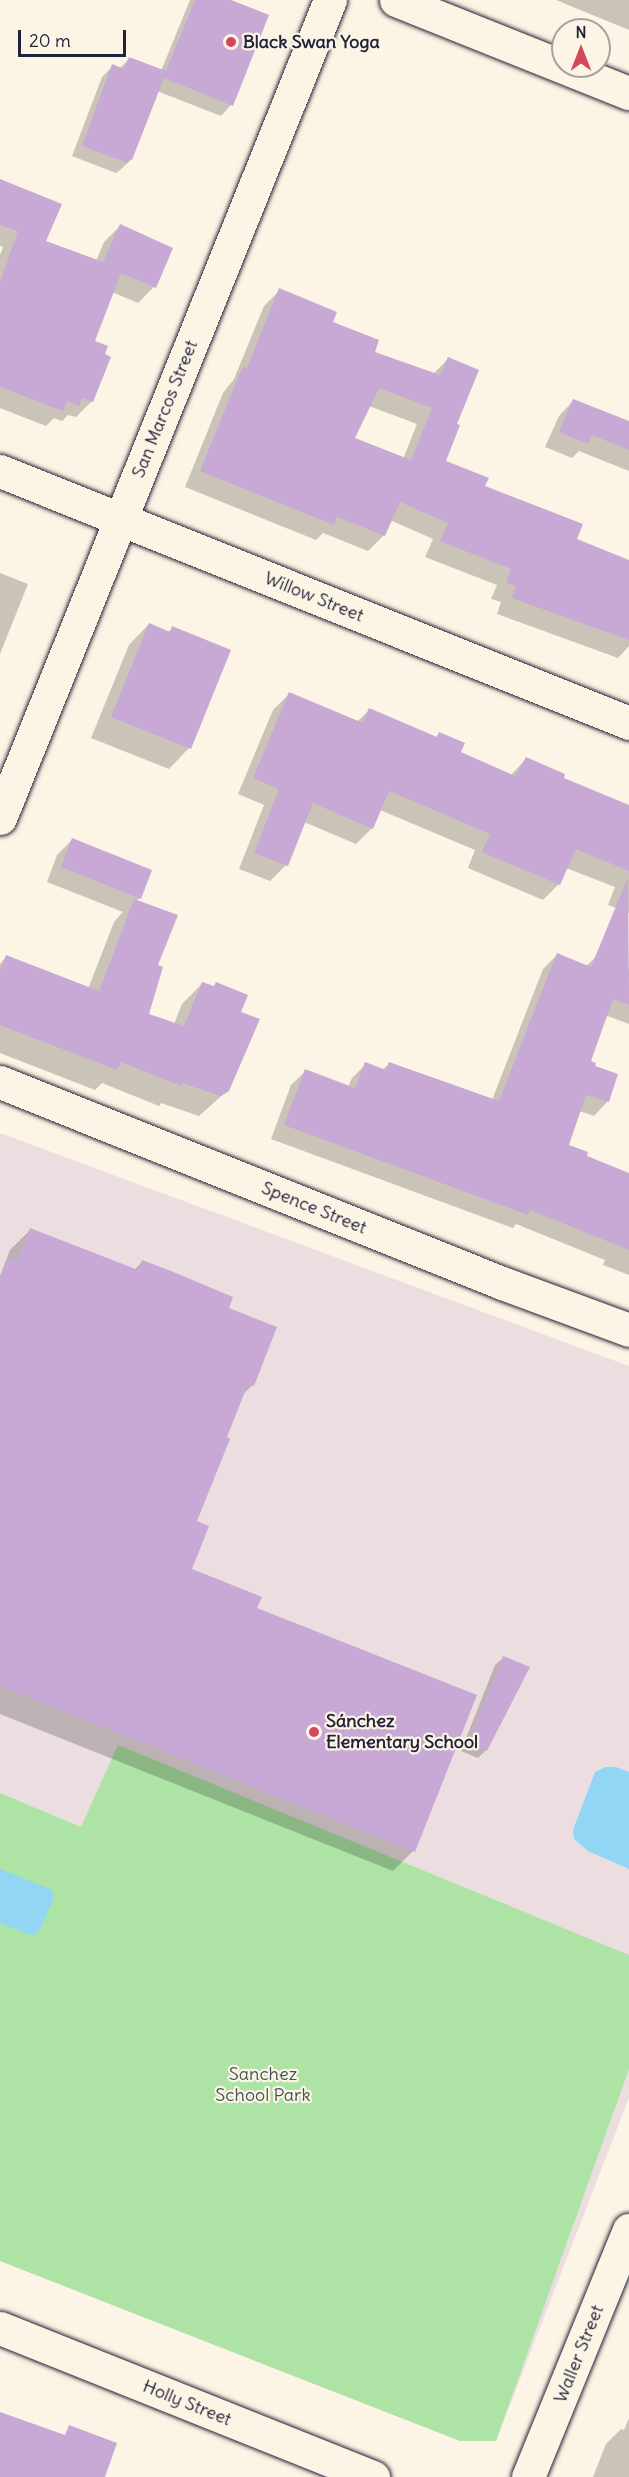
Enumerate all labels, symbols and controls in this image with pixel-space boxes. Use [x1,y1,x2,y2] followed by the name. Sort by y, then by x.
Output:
[21,18,129,56] scale bar
[551,18,611,78] north arrow
[575,22,587,42] text: N
[29,29,71,52] text: 20 m
[243,31,380,53] place label: Black Swan Yoga
[224,35,238,49] marker: Black Swan Yoga
[128,337,202,481] street label: San Marcos Street
[261,567,367,627] street label: Willow Street
[258,1177,370,1239] street label: Spence Street
[326,1711,478,1754] place label: Sánchez Elementary School
[307,1725,321,1739] marker: Sánchez Elementary School
[215,2064,311,2106] park label: Sanchez School Park
[550,2302,608,2406] street label: Waller Street
[140,2375,234,2431] street label: Holly Street

